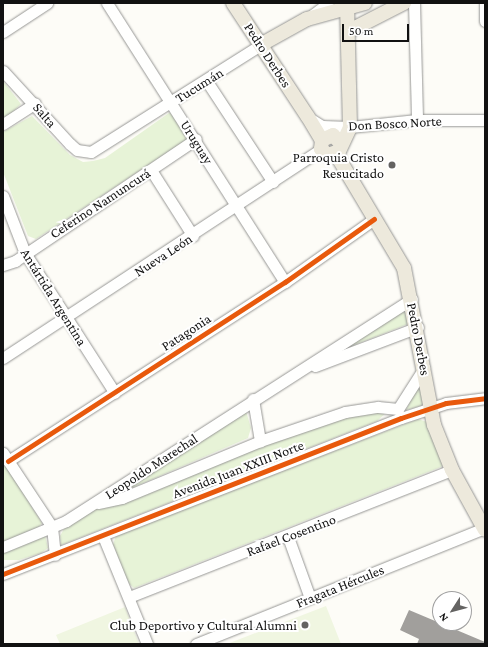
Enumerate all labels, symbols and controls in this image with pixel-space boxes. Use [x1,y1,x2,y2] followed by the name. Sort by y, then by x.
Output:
[344,16,411,42] scale bar
[241,20,295,90] street label: Pedro Derbes
[349,24,373,38] text: 50 m
[172,64,226,106] street label: Tucumán
[30,99,60,131] street label: Salta
[348,112,442,134] street label: Don Bosco Norte
[177,117,217,167] street label: Uruguay
[293,149,384,182] place label: Parroquia Cristo Resucitado
[387,160,397,170] marker: Parroquia Cristo Resucitado
[47,164,153,242] street label: Ceferino Namuncurá
[131,230,195,280] street label: Nueva León
[17,245,91,349] street label: Antártida Argentina
[404,301,434,377] street label: Pedro Derbes
[158,310,214,354] street label: Patagonia
[101,430,201,502] street label: Leopoldo Marechal
[170,436,306,502] street label: Avenida Juan XXIII Norte
[244,510,338,560] street label: Rafael Cosentino
[294,561,386,611] street label: Fragata Hércules
[432,591,472,631] north arrow
[436,611,450,624] text: N
[109,617,297,633] place label: Club Deportivo y Cultural Alumni
[300,620,310,630] marker: Club Deportivo y Cultural Alumni

